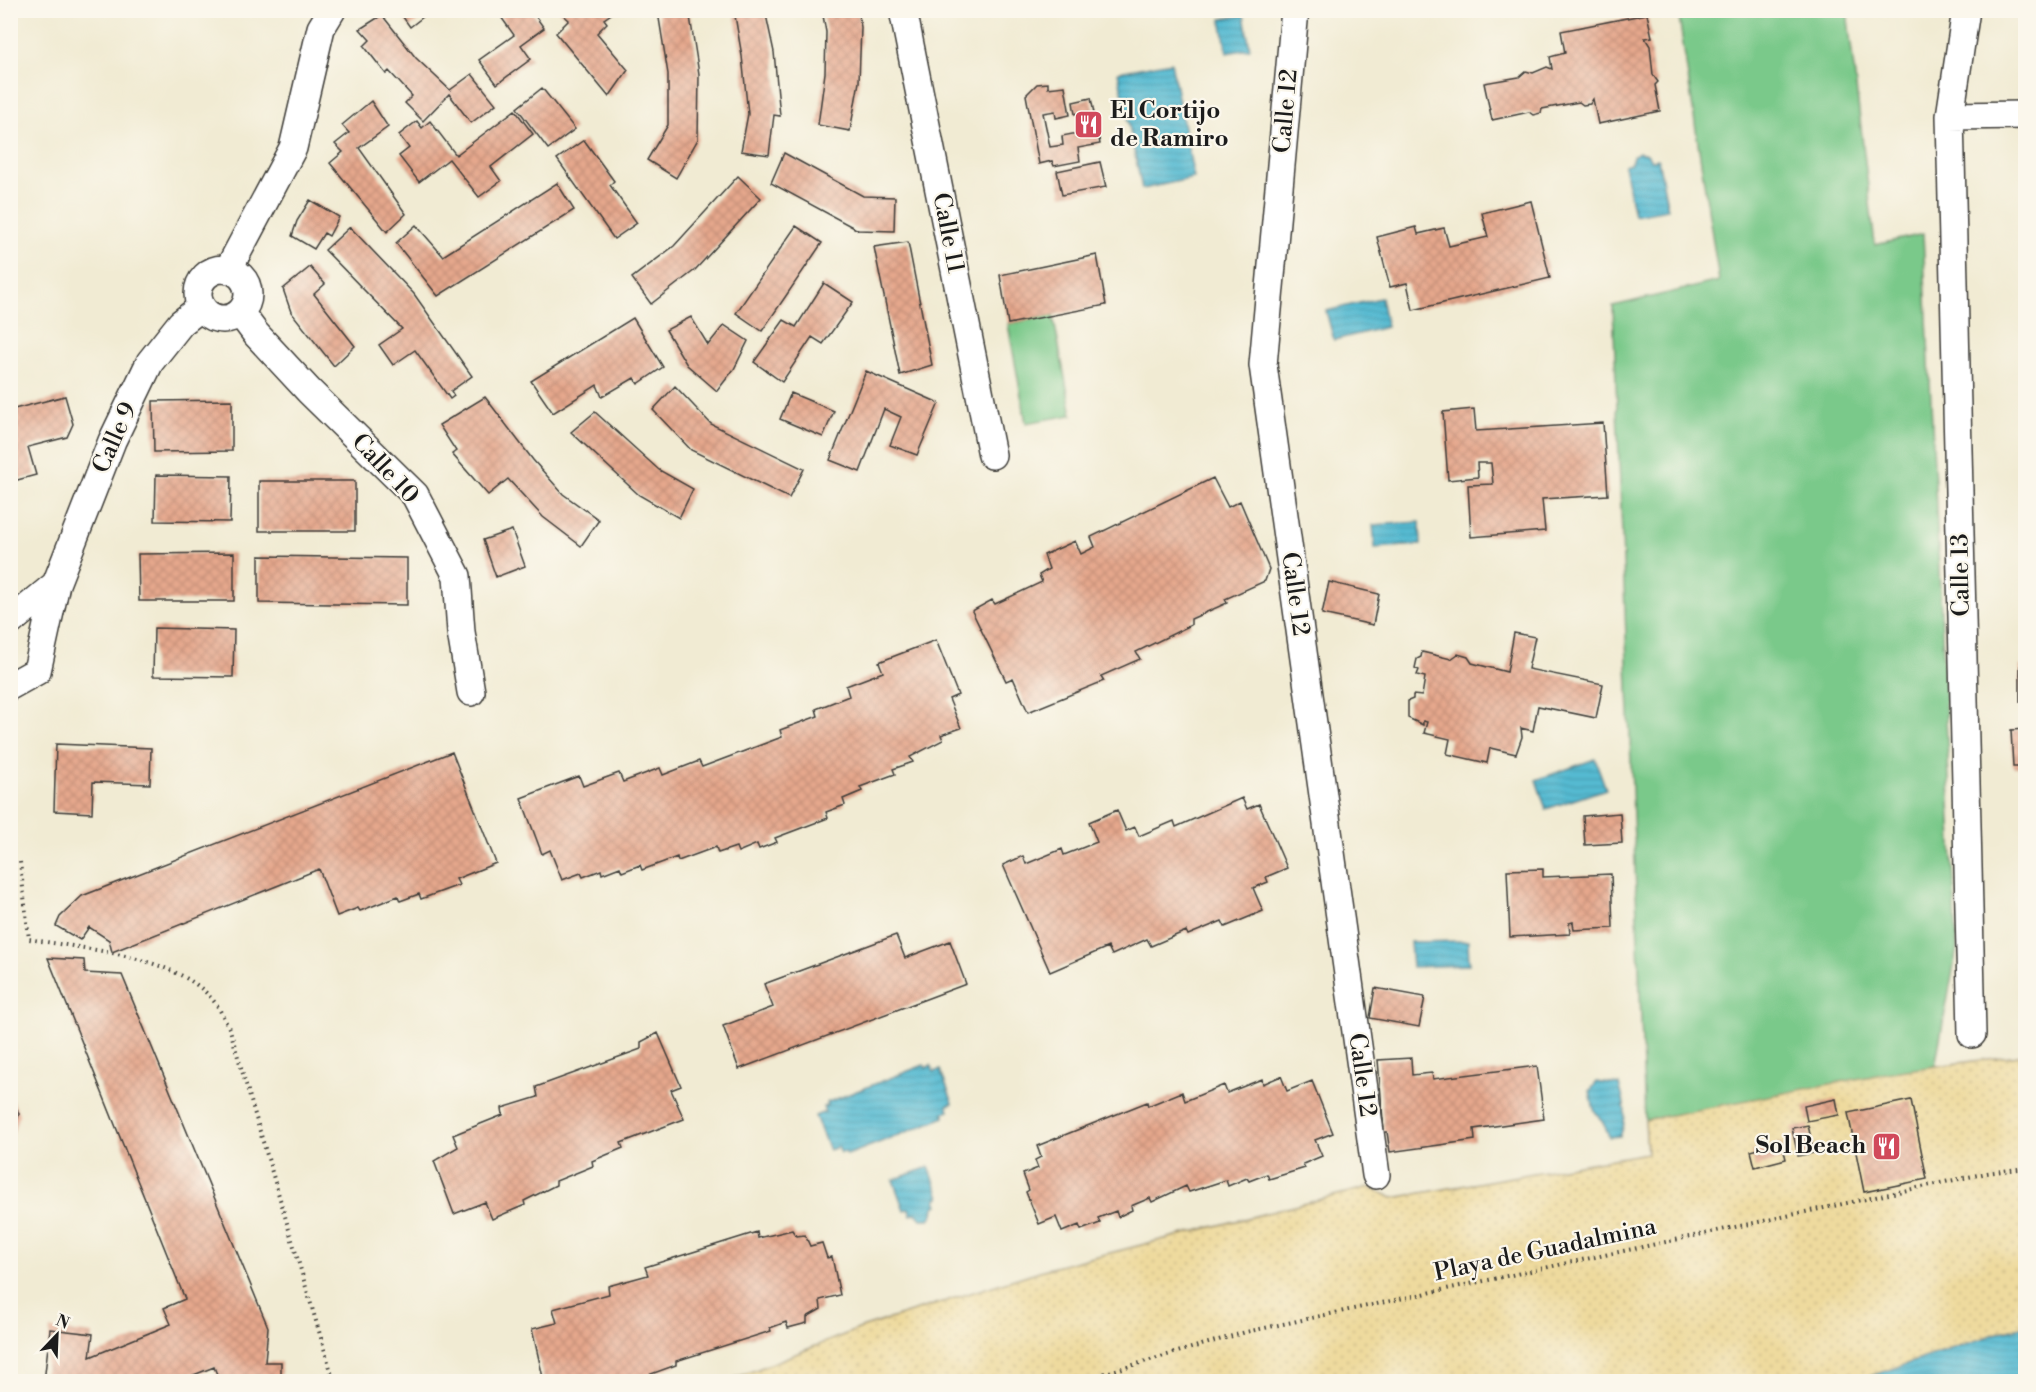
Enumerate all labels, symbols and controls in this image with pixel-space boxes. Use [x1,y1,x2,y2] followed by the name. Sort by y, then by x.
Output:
[1267,68,1305,154] street label: Calle 12
[1110,96,1229,154] place label: El Cortijo de Ramiro
[1073,109,1105,141] restaurant icon: El Cortijo de Ramiro
[926,190,971,276] street label: Calle 11
[86,398,144,478] street label: Calle 9
[345,428,425,510] street label: Calle 10
[1945,533,1977,617] street label: Calle 13
[1274,550,1316,638] street label: Calle 12
[1341,1031,1383,1119] street label: Calle 12
[1871,1130,1903,1162] restaurant icon: Sol Beach
[1755,1131,1866,1161] place label: Sol Beach
[1431,1212,1660,1288] street label: Playa de Guadalmina
[27,1305,87,1365] north arrow
[53,1310,73,1334] text: N

